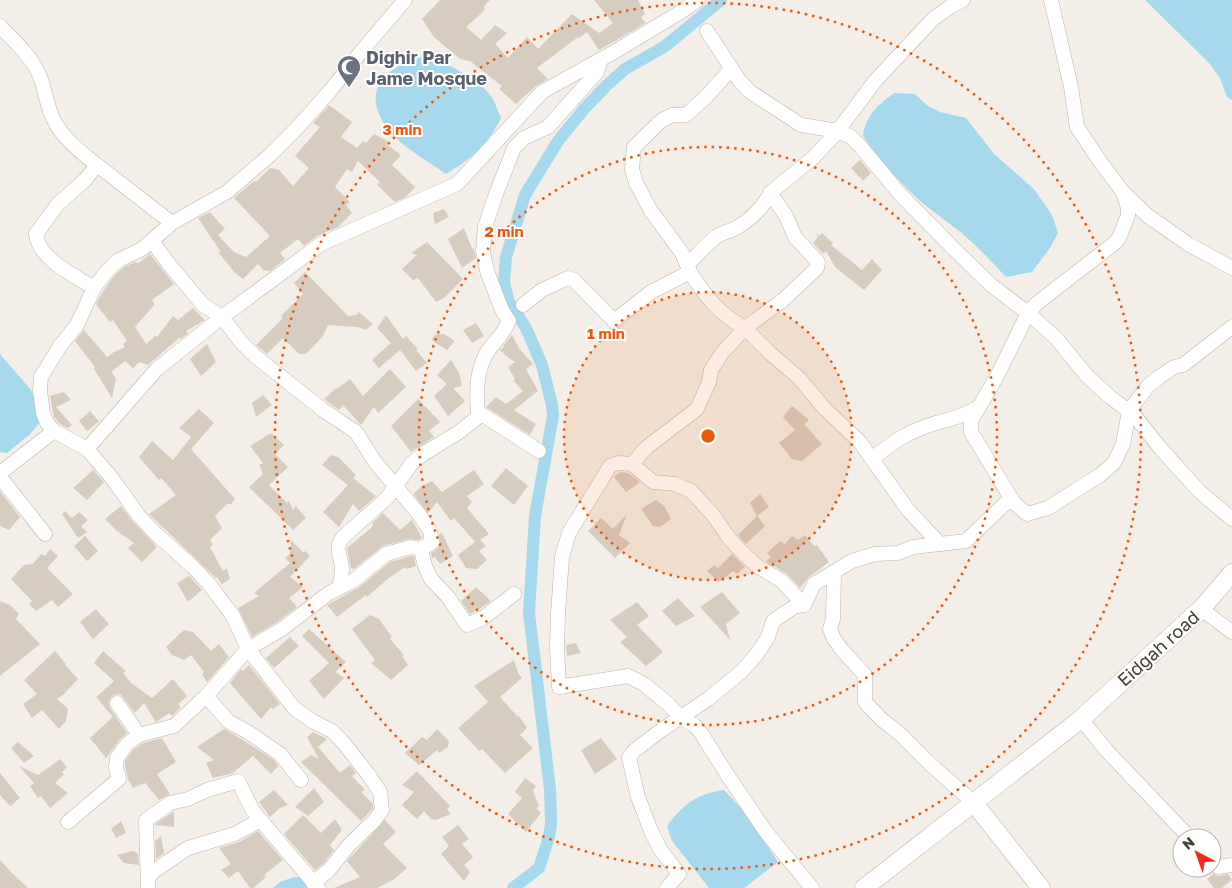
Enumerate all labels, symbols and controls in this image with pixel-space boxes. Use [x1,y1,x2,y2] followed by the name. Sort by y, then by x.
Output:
[366,46,487,89] place label: Dighir Par Jame Mosque
[336,54,362,88] mosque icon: Dighir Par Jame Mosque
[382,120,422,138] text: 3 min
[484,222,524,240] text: 2 min
[587,324,625,342] text: 1 min
[699,427,717,445] centre of rings
[1113,606,1203,690] street label: Eidgah road
[1172,828,1222,878] north arrow
[1179,833,1198,853] text: N

